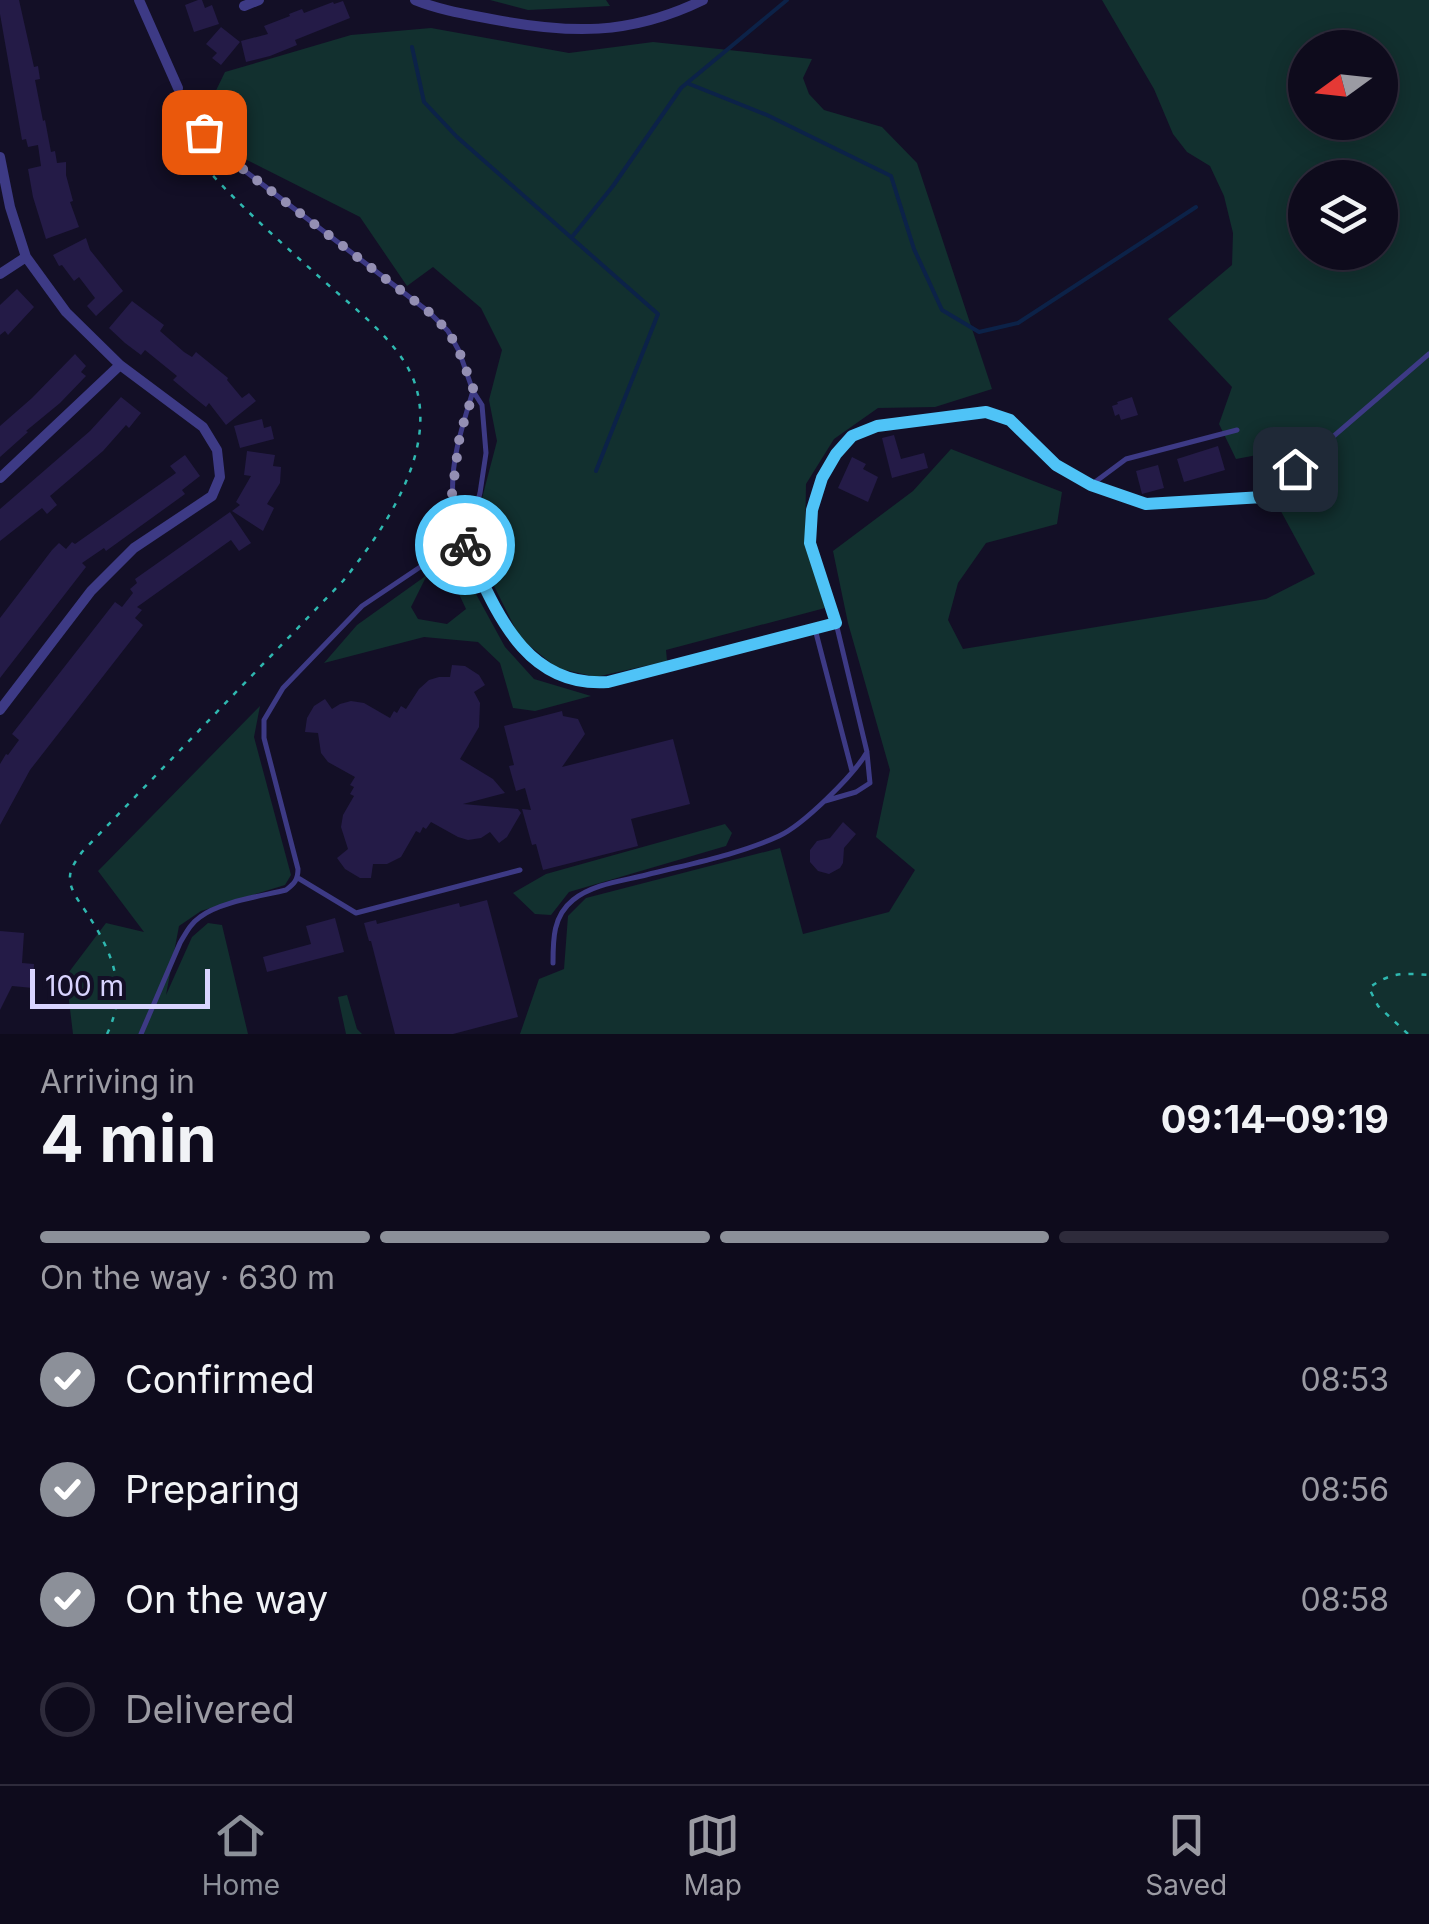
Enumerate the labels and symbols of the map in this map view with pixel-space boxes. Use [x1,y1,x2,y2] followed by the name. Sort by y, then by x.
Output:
[1288,30,1398,140] north arrow
[162,90,247,175] pin
[1253,427,1338,512] pin
[415,495,515,595] courier
[30,964,210,1008] scale bar

